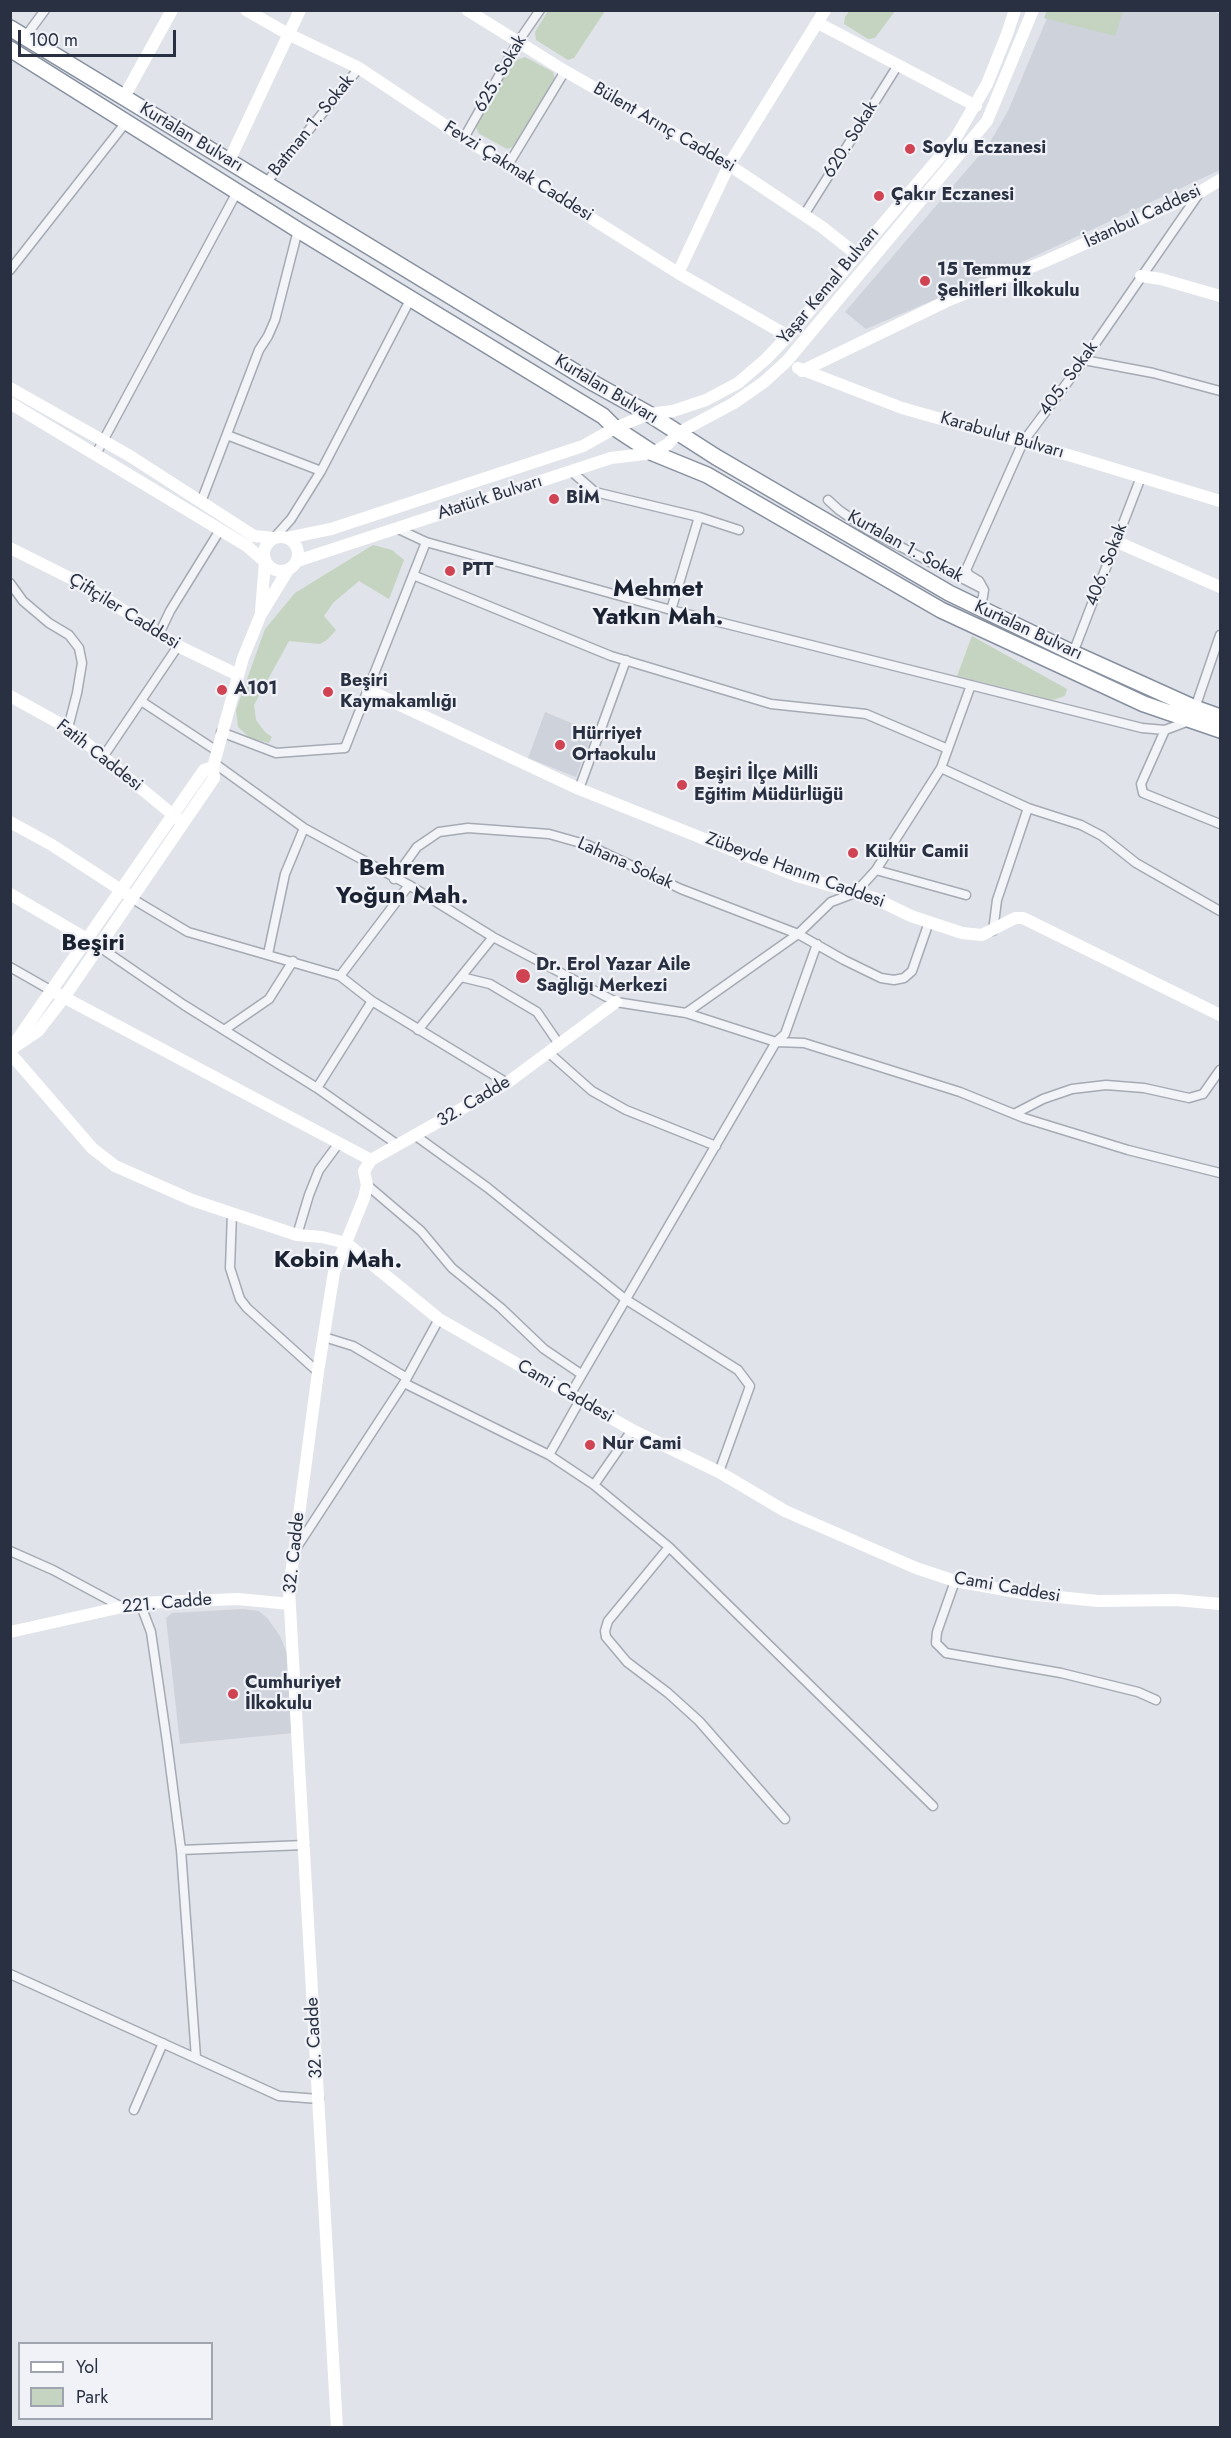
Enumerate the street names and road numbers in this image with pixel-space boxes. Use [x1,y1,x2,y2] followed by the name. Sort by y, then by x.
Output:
[470,31,532,117] street label: 625. Sokak
[265,71,359,181] street label: Batman 1. Sokak
[589,78,739,178] street label: Bülent Arınç Caddesi
[819,98,883,182] street label: 620. Sokak
[135,99,247,177] street label: Kurtalan Bulvarı
[439,117,597,227] street label: Fevzi Çakmak Caddesi
[1081,181,1205,253] street label: İstanbul Caddesi
[774,223,884,349] street label: Yaşar Kemal Bulvarı
[1035,338,1103,420] street label: 405. Sokak
[550,351,662,429] street label: Kurtalan Bulvarı
[938,408,1066,464] street label: Karabulut Bulvarı
[435,471,545,525] street label: Atatürk Bulvarı
[843,506,967,588] street label: Kurtalan 1. Sokak
[1081,521,1133,609] street label: 406. Sokak
[64,569,184,655] street label: Çiftçiler Caddesi
[970,597,1086,665] street label: Kurtalan Bulvarı
[52,716,146,796] street label: Fatih Caddesi
[702,828,888,914] street label: Zübeyde Hanım Caddesi
[574,833,676,895] street label: Lahana Sokak
[433,1072,515,1132] street label: 32. Cadde
[513,1356,617,1428] street label: Cami Caddesi
[280,1511,310,1595] street label: 32. Cadde
[952,1568,1062,1608] street label: Cami Caddesi
[121,1589,213,1619] street label: 221. Cadde
[302,1997,328,2079] street label: 32. Cadde

